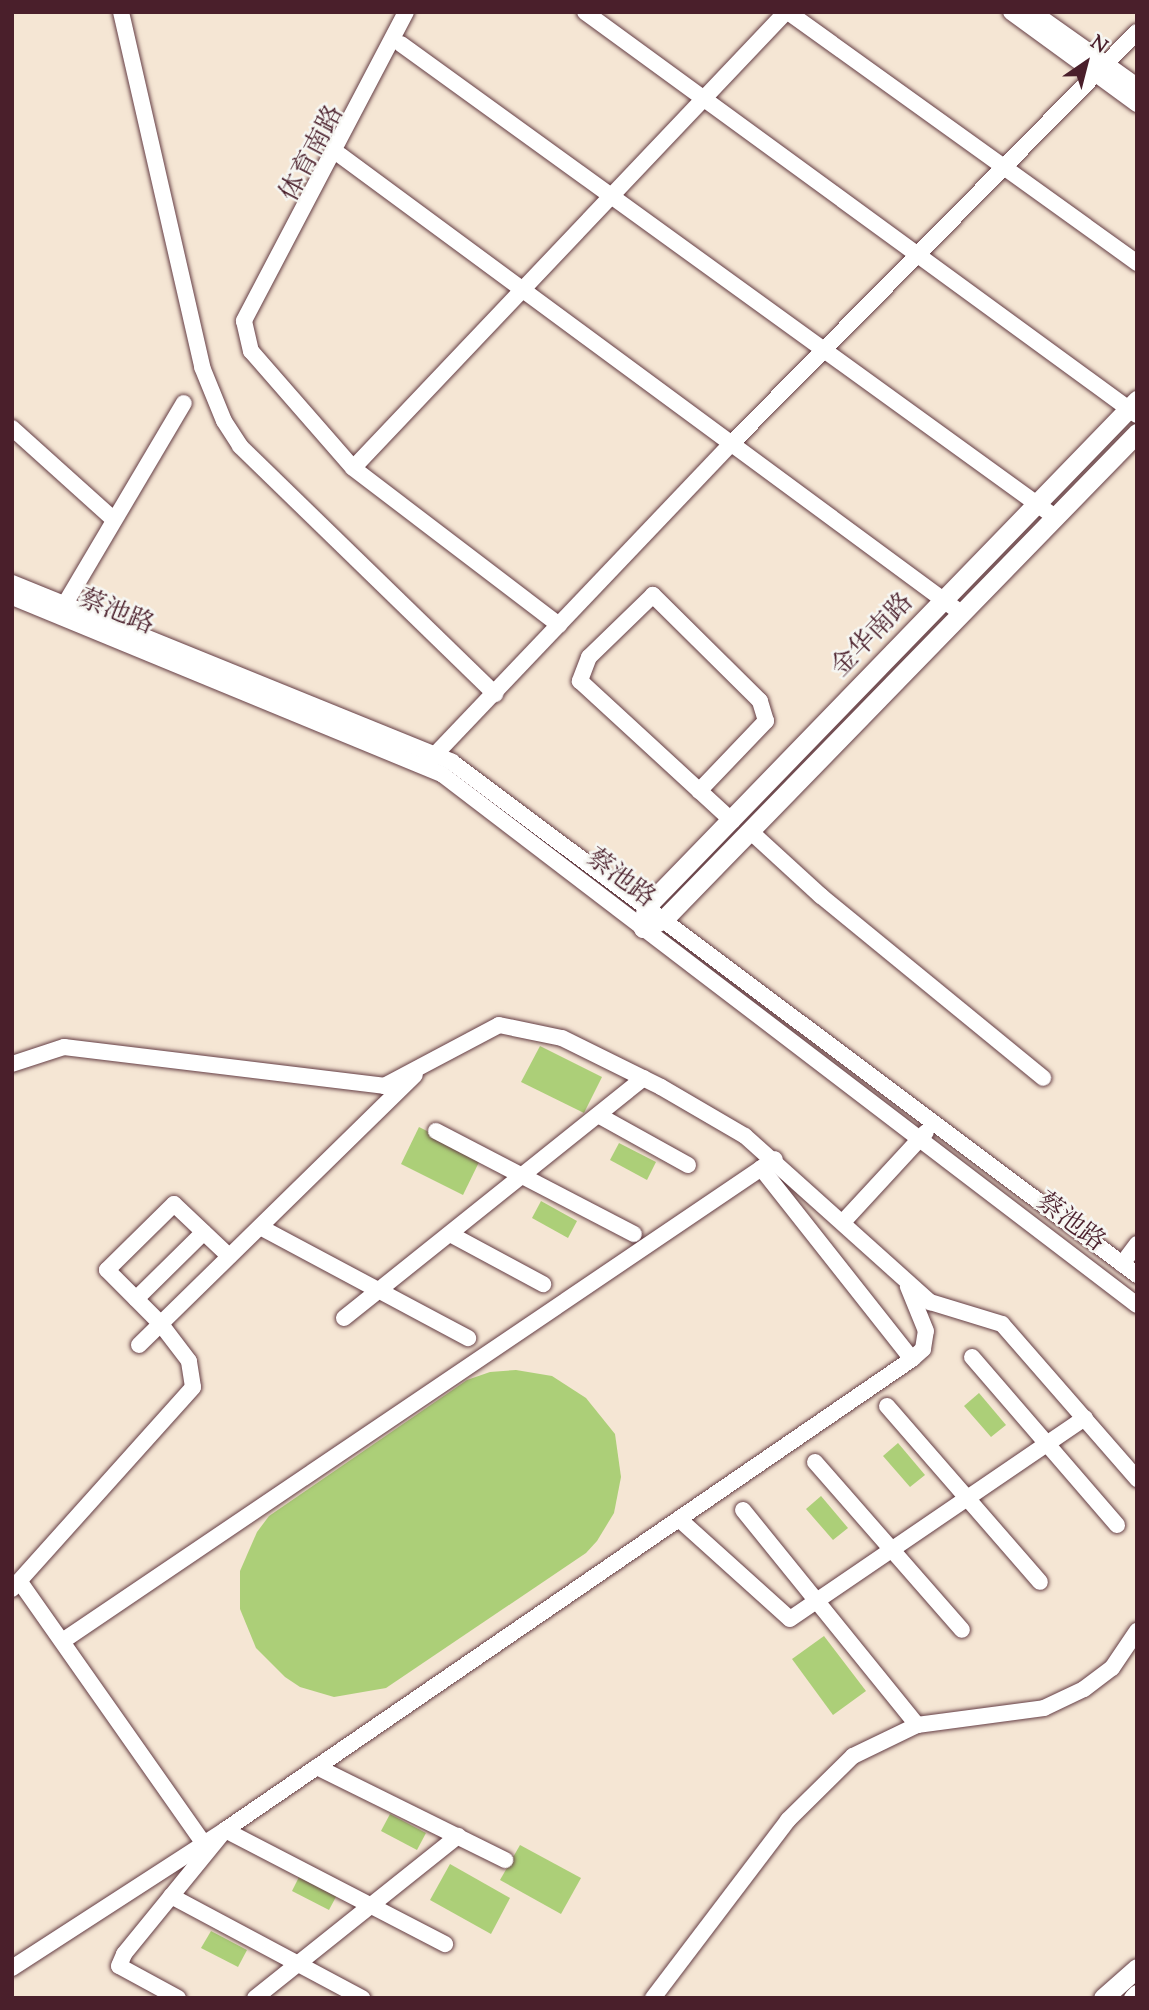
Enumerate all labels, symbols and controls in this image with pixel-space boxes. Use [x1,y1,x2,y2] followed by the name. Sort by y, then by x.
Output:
[1051,28,1121,98] north arrow
[1084,30,1112,61] text: N
[275,101,351,207] street label: 体育南路
[74,584,158,642] street label: 蔡池路
[826,588,920,684] street label: 金华南路
[579,843,661,915] street label: 蔡池路
[1029,1187,1111,1259] street label: 蔡池路

